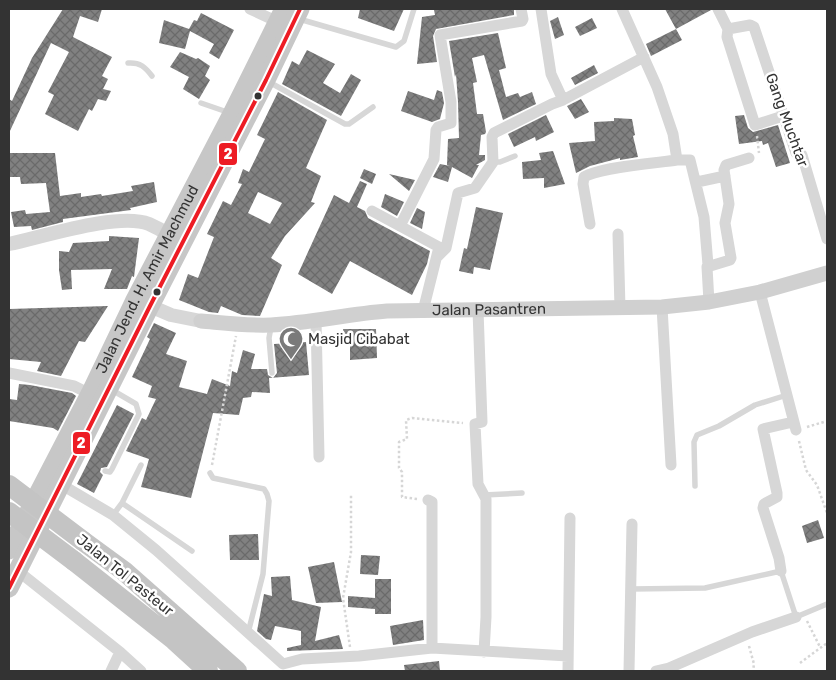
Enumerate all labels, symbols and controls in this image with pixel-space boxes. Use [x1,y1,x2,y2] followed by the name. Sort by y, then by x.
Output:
[762,71,812,170] street label: Gang Muchtar
[253,91,263,101] unlabelled marker
[218,142,238,166] line badge: 2
[223,146,233,163] text: 2
[92,182,202,376] street label: Jalan Jend. H. Amir Machmud
[152,287,162,297] unlabelled marker
[432,300,546,319] street label: Jalan Pasantren
[278,326,304,360] mosque icon: Masjid Cibabat
[308,330,410,348] place label: Masjid Cibabat
[72,431,91,455] line badge: 2
[76,435,86,452] text: 2
[73,530,177,620] street label: Jalan Tol Pasteur

